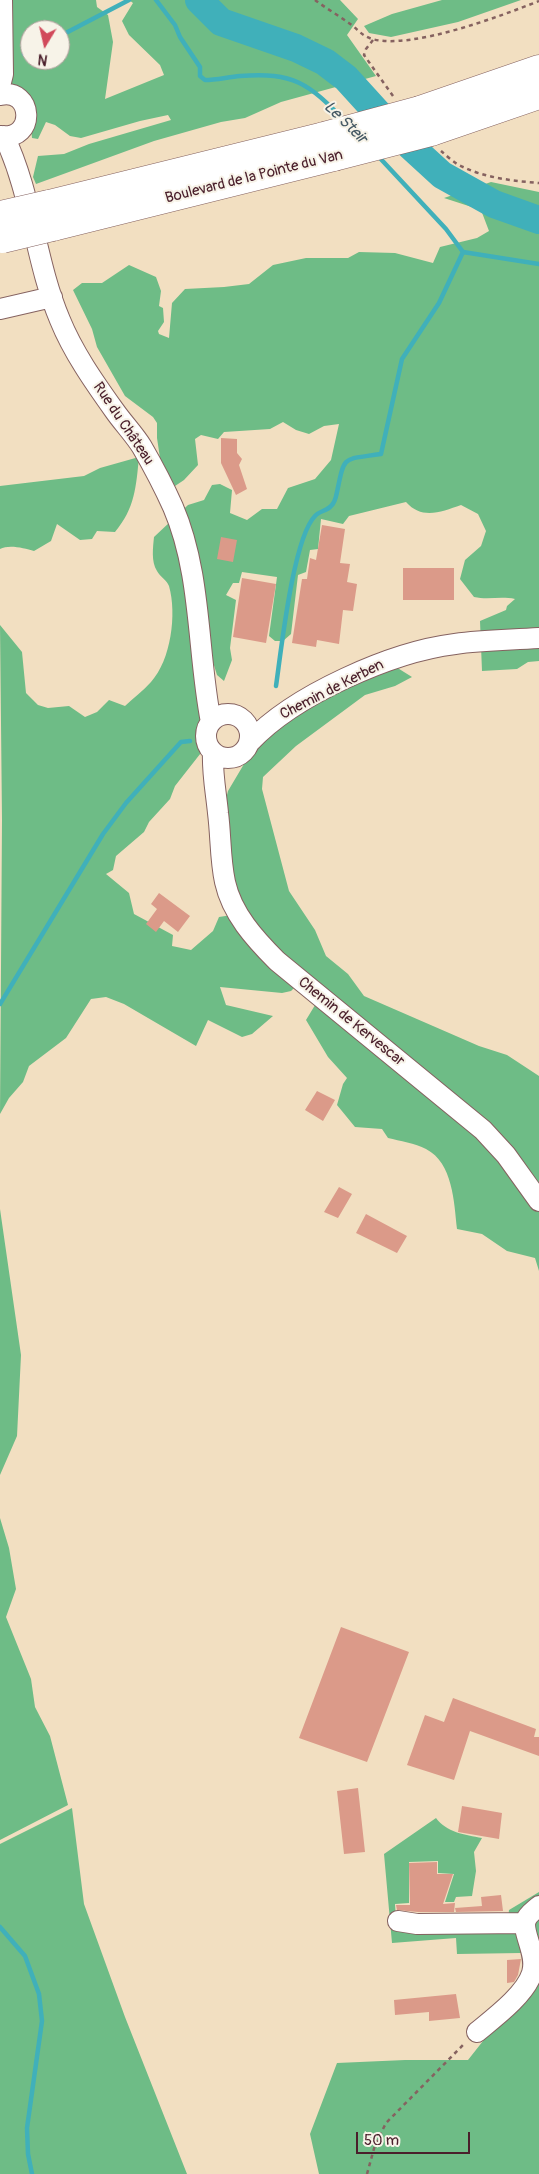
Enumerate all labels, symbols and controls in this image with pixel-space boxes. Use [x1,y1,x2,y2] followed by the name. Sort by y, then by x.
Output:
[20,20,70,70] north arrow
[37,50,49,68] text: N
[319,98,371,148] water label: Le Steir
[163,146,345,208] street label: Boulevard de la Pointe du Van
[89,379,157,469] street label: Rue du Château
[277,656,387,724] street label: Chemin de Kerben
[294,974,408,1070] street label: Chemin de Kervescar
[359,2122,473,2154] scale bar
[364,2131,399,2150] text: 50 m

